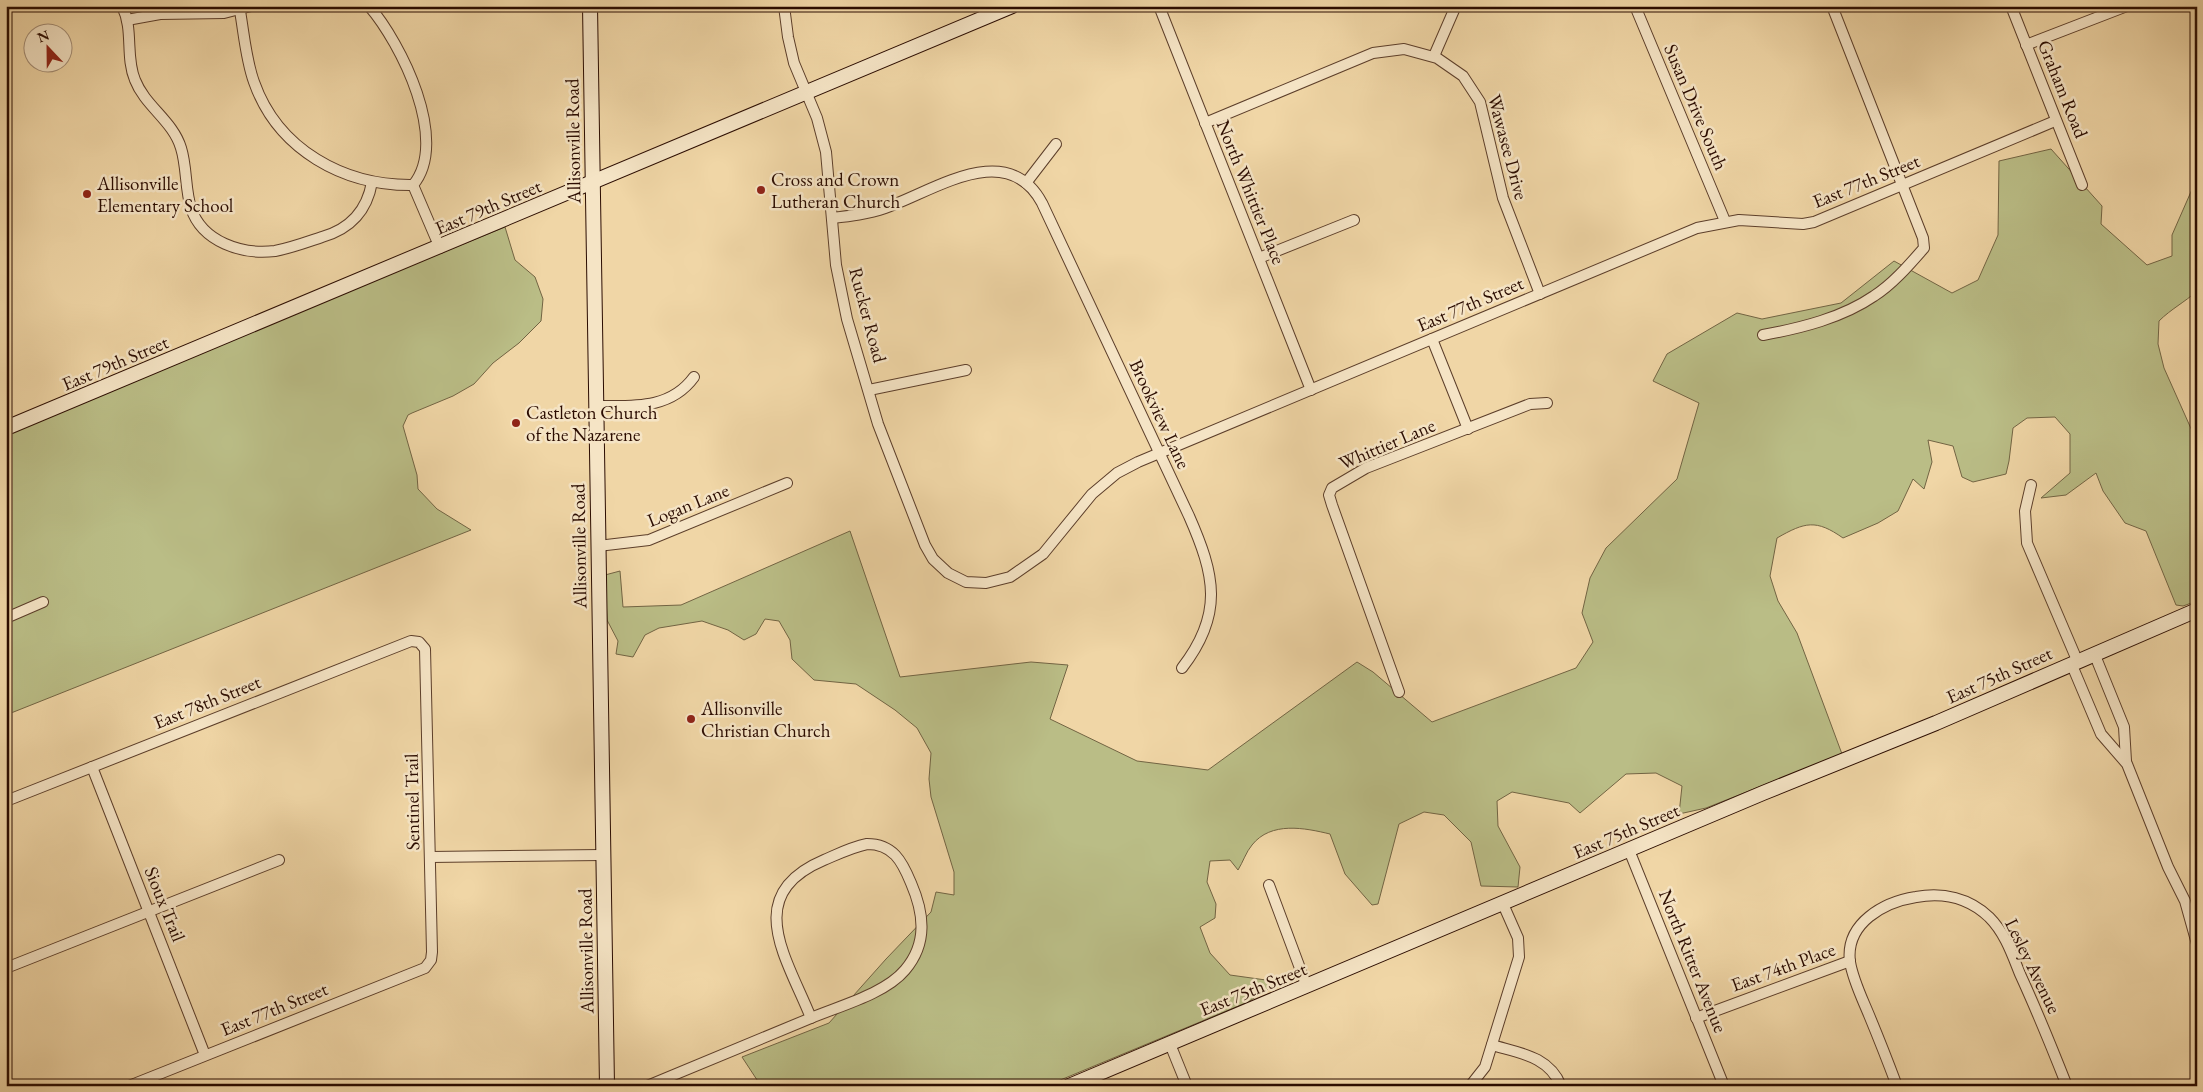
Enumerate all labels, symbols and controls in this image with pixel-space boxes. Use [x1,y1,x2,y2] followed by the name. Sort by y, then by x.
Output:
[22,22,72,72] north arrow
[35,25,52,46] text: N
[2032,36,2094,142] street label: Graham Road
[1658,40,1734,174] street label: Susan Drive South
[559,78,587,205] street label: Allisonville Road
[1482,92,1534,202] street label: Wawasee Drive
[1211,116,1291,268] street label: North Whittier Place
[1809,148,1923,214] street label: East 77th Street
[771,167,900,214] place label: Cross and Crown Lutheran Church
[96,171,234,218] place label: Allisonville Elementary School
[431,173,545,241] street label: East 79th Street
[755,184,767,196] marker: Cross and Crown Lutheran Church
[81,188,93,200] marker: Allisonville Elementary School
[843,265,893,366] street label: Rucker Road
[1413,270,1527,338] street label: East 77th Street
[58,329,172,397] street label: East 79th Street
[1124,355,1196,473] street label: Brookview Lane
[526,400,658,447] place label: Castleton Church of the Nazarene
[1335,413,1439,475] street label: Whittier Lane
[510,417,522,429] marker: Castleton Church of the Nazarene
[643,477,733,533] street label: Logan Lane
[565,483,593,610] street label: Allisonville Road
[1942,641,2056,709] street label: East 75th Street
[150,669,264,735] street label: East 78th Street
[700,696,831,743] place label: Allisonville Christian Church
[685,713,697,725] marker: Allisonville Christian Church
[399,753,425,851] street label: Sentinel Trail
[1569,797,1683,865] street label: East 75th Street
[139,863,192,946] street label: Sioux Trail
[1653,886,1733,1036] street label: North Ritter Avenue
[572,888,600,1015] street label: Allisonville Road
[1999,914,2067,1018] street label: Lesley Avenue
[1728,937,1838,997] street label: East 74th Place
[1196,956,1310,1022] street label: East 75th Street
[217,976,331,1042] street label: East 77th Street

